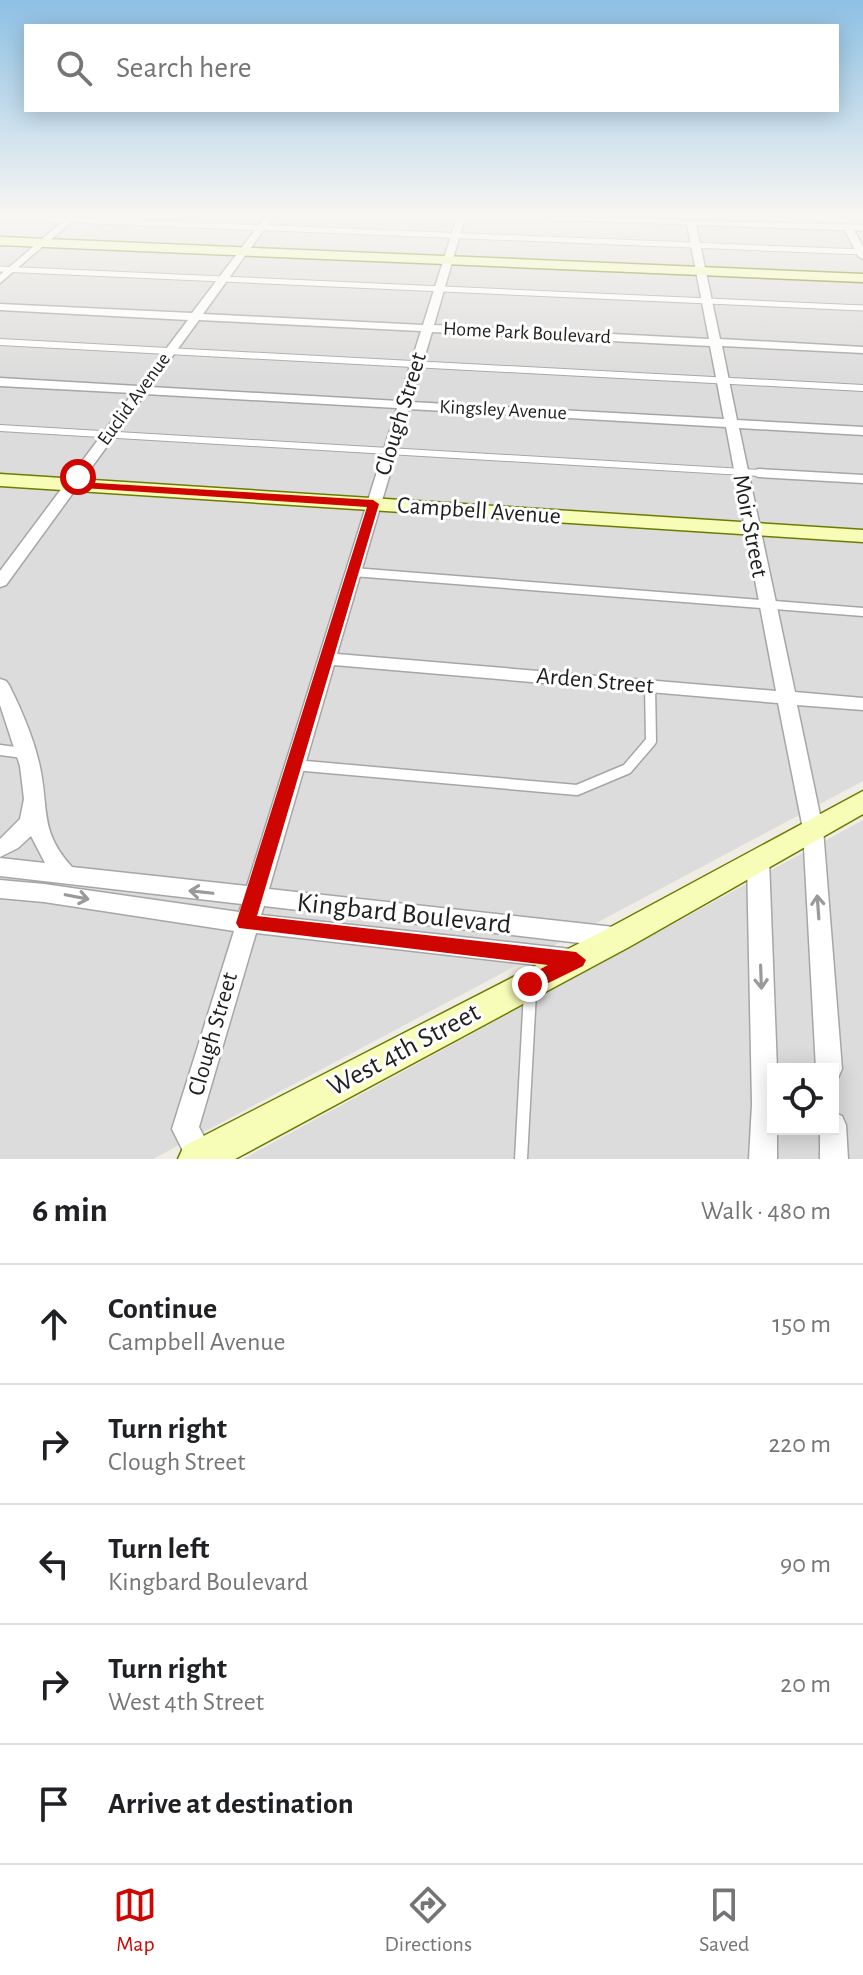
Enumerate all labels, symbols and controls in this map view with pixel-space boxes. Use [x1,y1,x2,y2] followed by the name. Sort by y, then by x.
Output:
[24,24,839,112] search box
[52,46,96,90] icon: search
[116,53,252,83] text: Search here
[443,319,611,347] street label: Home Park Boulevard
[94,349,174,449] street label: Euclid Avenue
[371,349,431,478] street label: Clough Street
[439,397,567,423] street label: Kingsley Avenue
[60,459,96,495] route start
[728,473,772,580] street label: Moir Street
[396,493,562,529] street label: Campbell Avenue
[535,664,655,698] street label: Arden Street
[188,885,215,900] one-way arrow
[295,889,513,939] street label: Kingbard Boulevard
[64,891,90,906] one-way arrow
[811,894,826,921] one-way arrow
[754,963,769,990] one-way arrow
[512,966,548,1002] route end
[184,969,242,1098] street label: Clough Street
[323,998,485,1102] street label: West 4th Street
[767,1063,839,1135] map controls
[767,1063,839,1135] button: locate
[32,1194,108,1228] text: 6 min
[701,1198,831,1224] text: Walk · 480 m
[108,1294,217,1324] text: Continue
[32,1302,76,1346] icon: ahead
[772,1311,831,1337] text: 150 m
[108,1329,286,1355] text: Campbell Avenue
[108,1414,227,1444] text: Turn right
[32,1422,76,1466] icon: right
[769,1431,831,1457] text: 220 m
[108,1449,246,1475] text: Clough Street
[108,1534,209,1564] text: Turn left
[32,1542,76,1586] icon: left
[780,1551,831,1577] text: 90 m
[108,1569,308,1595] text: Kingbard Boulevard
[108,1654,227,1684] text: Turn right
[32,1662,76,1706] icon: right
[780,1671,831,1697] text: 20 m
[108,1689,264,1715] text: West 4th Street
[32,1782,76,1826] icon: arrive
[108,1789,354,1819] text: Arrive at destination
[113,1883,157,1957] tab: Map
[384,1883,472,1957] tab: Directions
[699,1883,749,1957] tab: Saved

